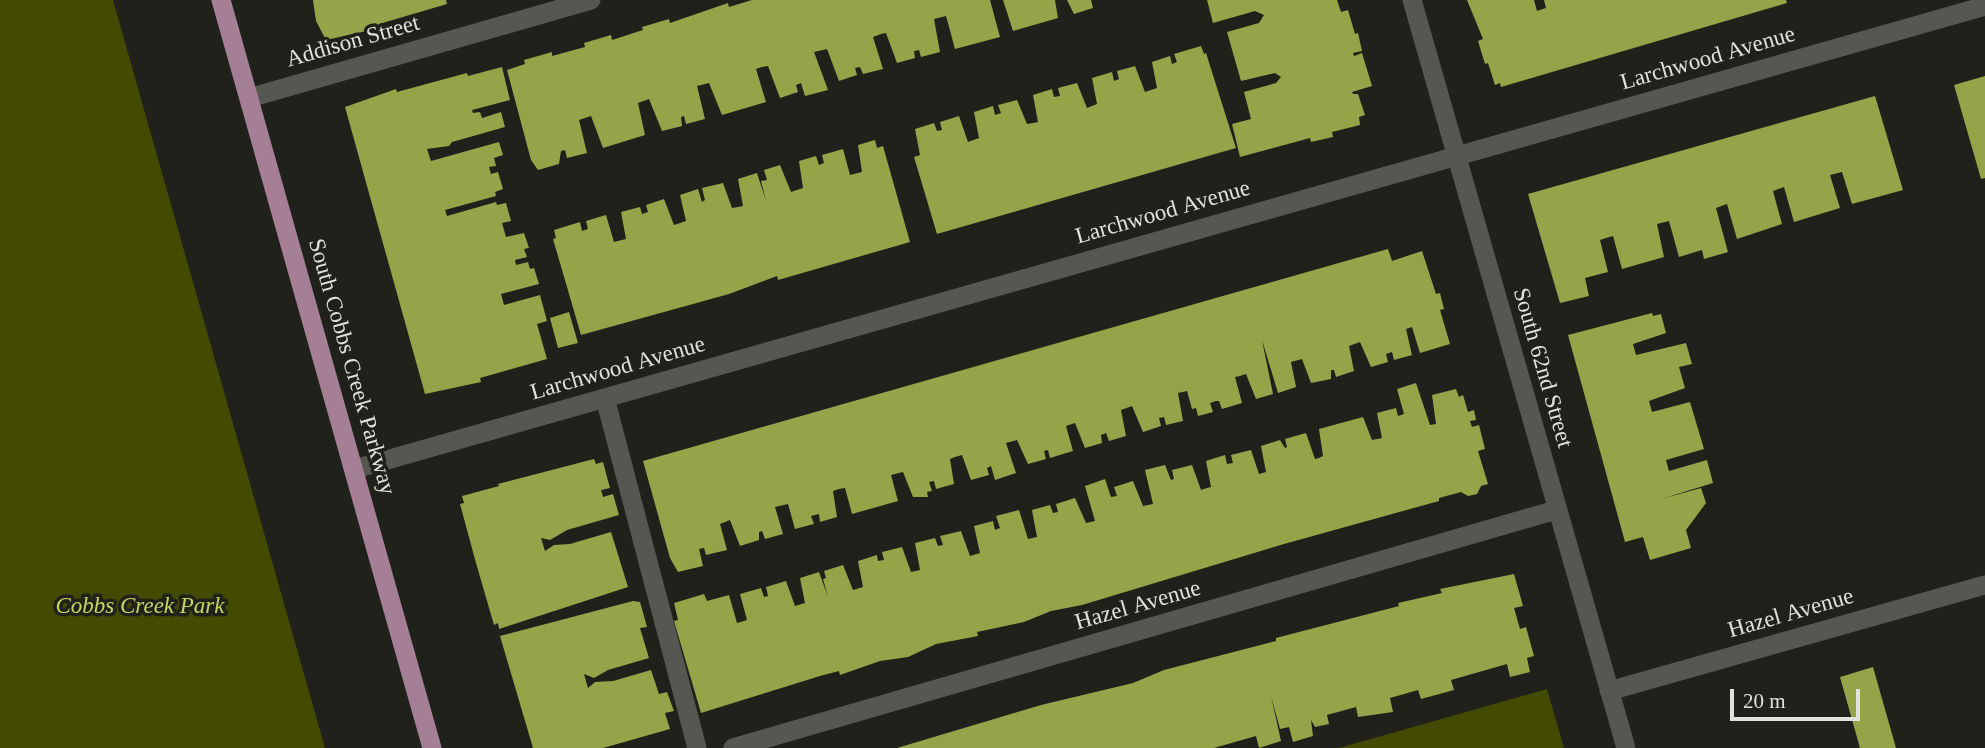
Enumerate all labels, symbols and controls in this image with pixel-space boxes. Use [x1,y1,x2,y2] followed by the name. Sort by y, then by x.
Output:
[283,10,423,74] street label: Addison Street
[1618,21,1798,97] street label: Larchwood Avenue
[1073,175,1253,251] street label: Larchwood Avenue
[301,236,401,498] street label: South Cobbs Creek Parkway
[1506,285,1578,451] street label: South 62nd Street
[528,331,708,407] street label: Larchwood Avenue
[1072,575,1204,637] street label: Hazel Avenue
[1725,583,1857,645] street label: Hazel Avenue
[55,593,225,621] park label: Cobbs Creek Park
[1733,674,1862,718] scale bar
[1743,689,1786,713] text: 20 m

